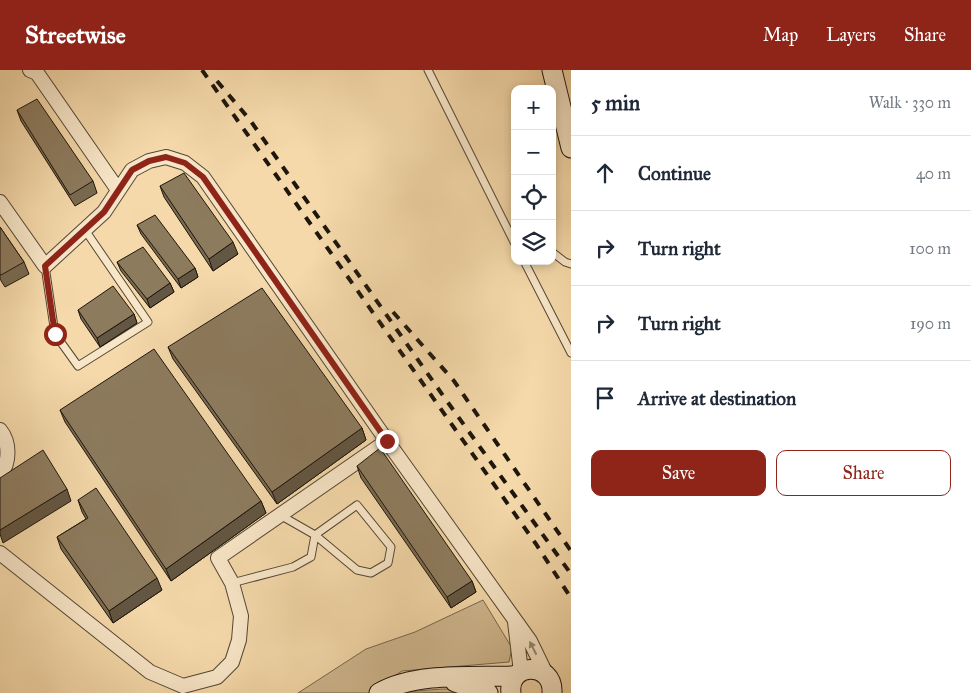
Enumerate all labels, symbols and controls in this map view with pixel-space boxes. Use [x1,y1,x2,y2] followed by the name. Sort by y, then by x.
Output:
[25,20,126,50] text: Streetwise
[763,24,798,46] text: Map
[826,24,876,46] text: Layers
[904,24,946,46] text: Share
[511,85,556,265] map controls
[511,85,556,130] button: +
[591,90,640,116] text: 5 min
[869,93,951,112] text: Walk · 330 m
[511,130,556,175] button: −
[591,159,619,187] icon: ahead
[638,162,711,185] text: Continue
[916,164,951,183] text: 40 m
[511,175,556,220] button: locate
[511,220,556,265] button: layers
[591,234,619,262] icon: right
[638,237,721,260] text: Turn right
[909,239,951,258] text: 100 m
[591,309,619,337] icon: right
[638,312,721,335] text: Turn right
[910,314,951,333] text: 190 m
[44,323,67,346] route start
[591,384,619,412] icon: arrive
[638,387,796,410] text: Arrive at destination
[376,430,399,453] route end
[591,450,766,496] button: Save
[776,450,951,496] button: Share
[529,640,537,655] one-way arrow

